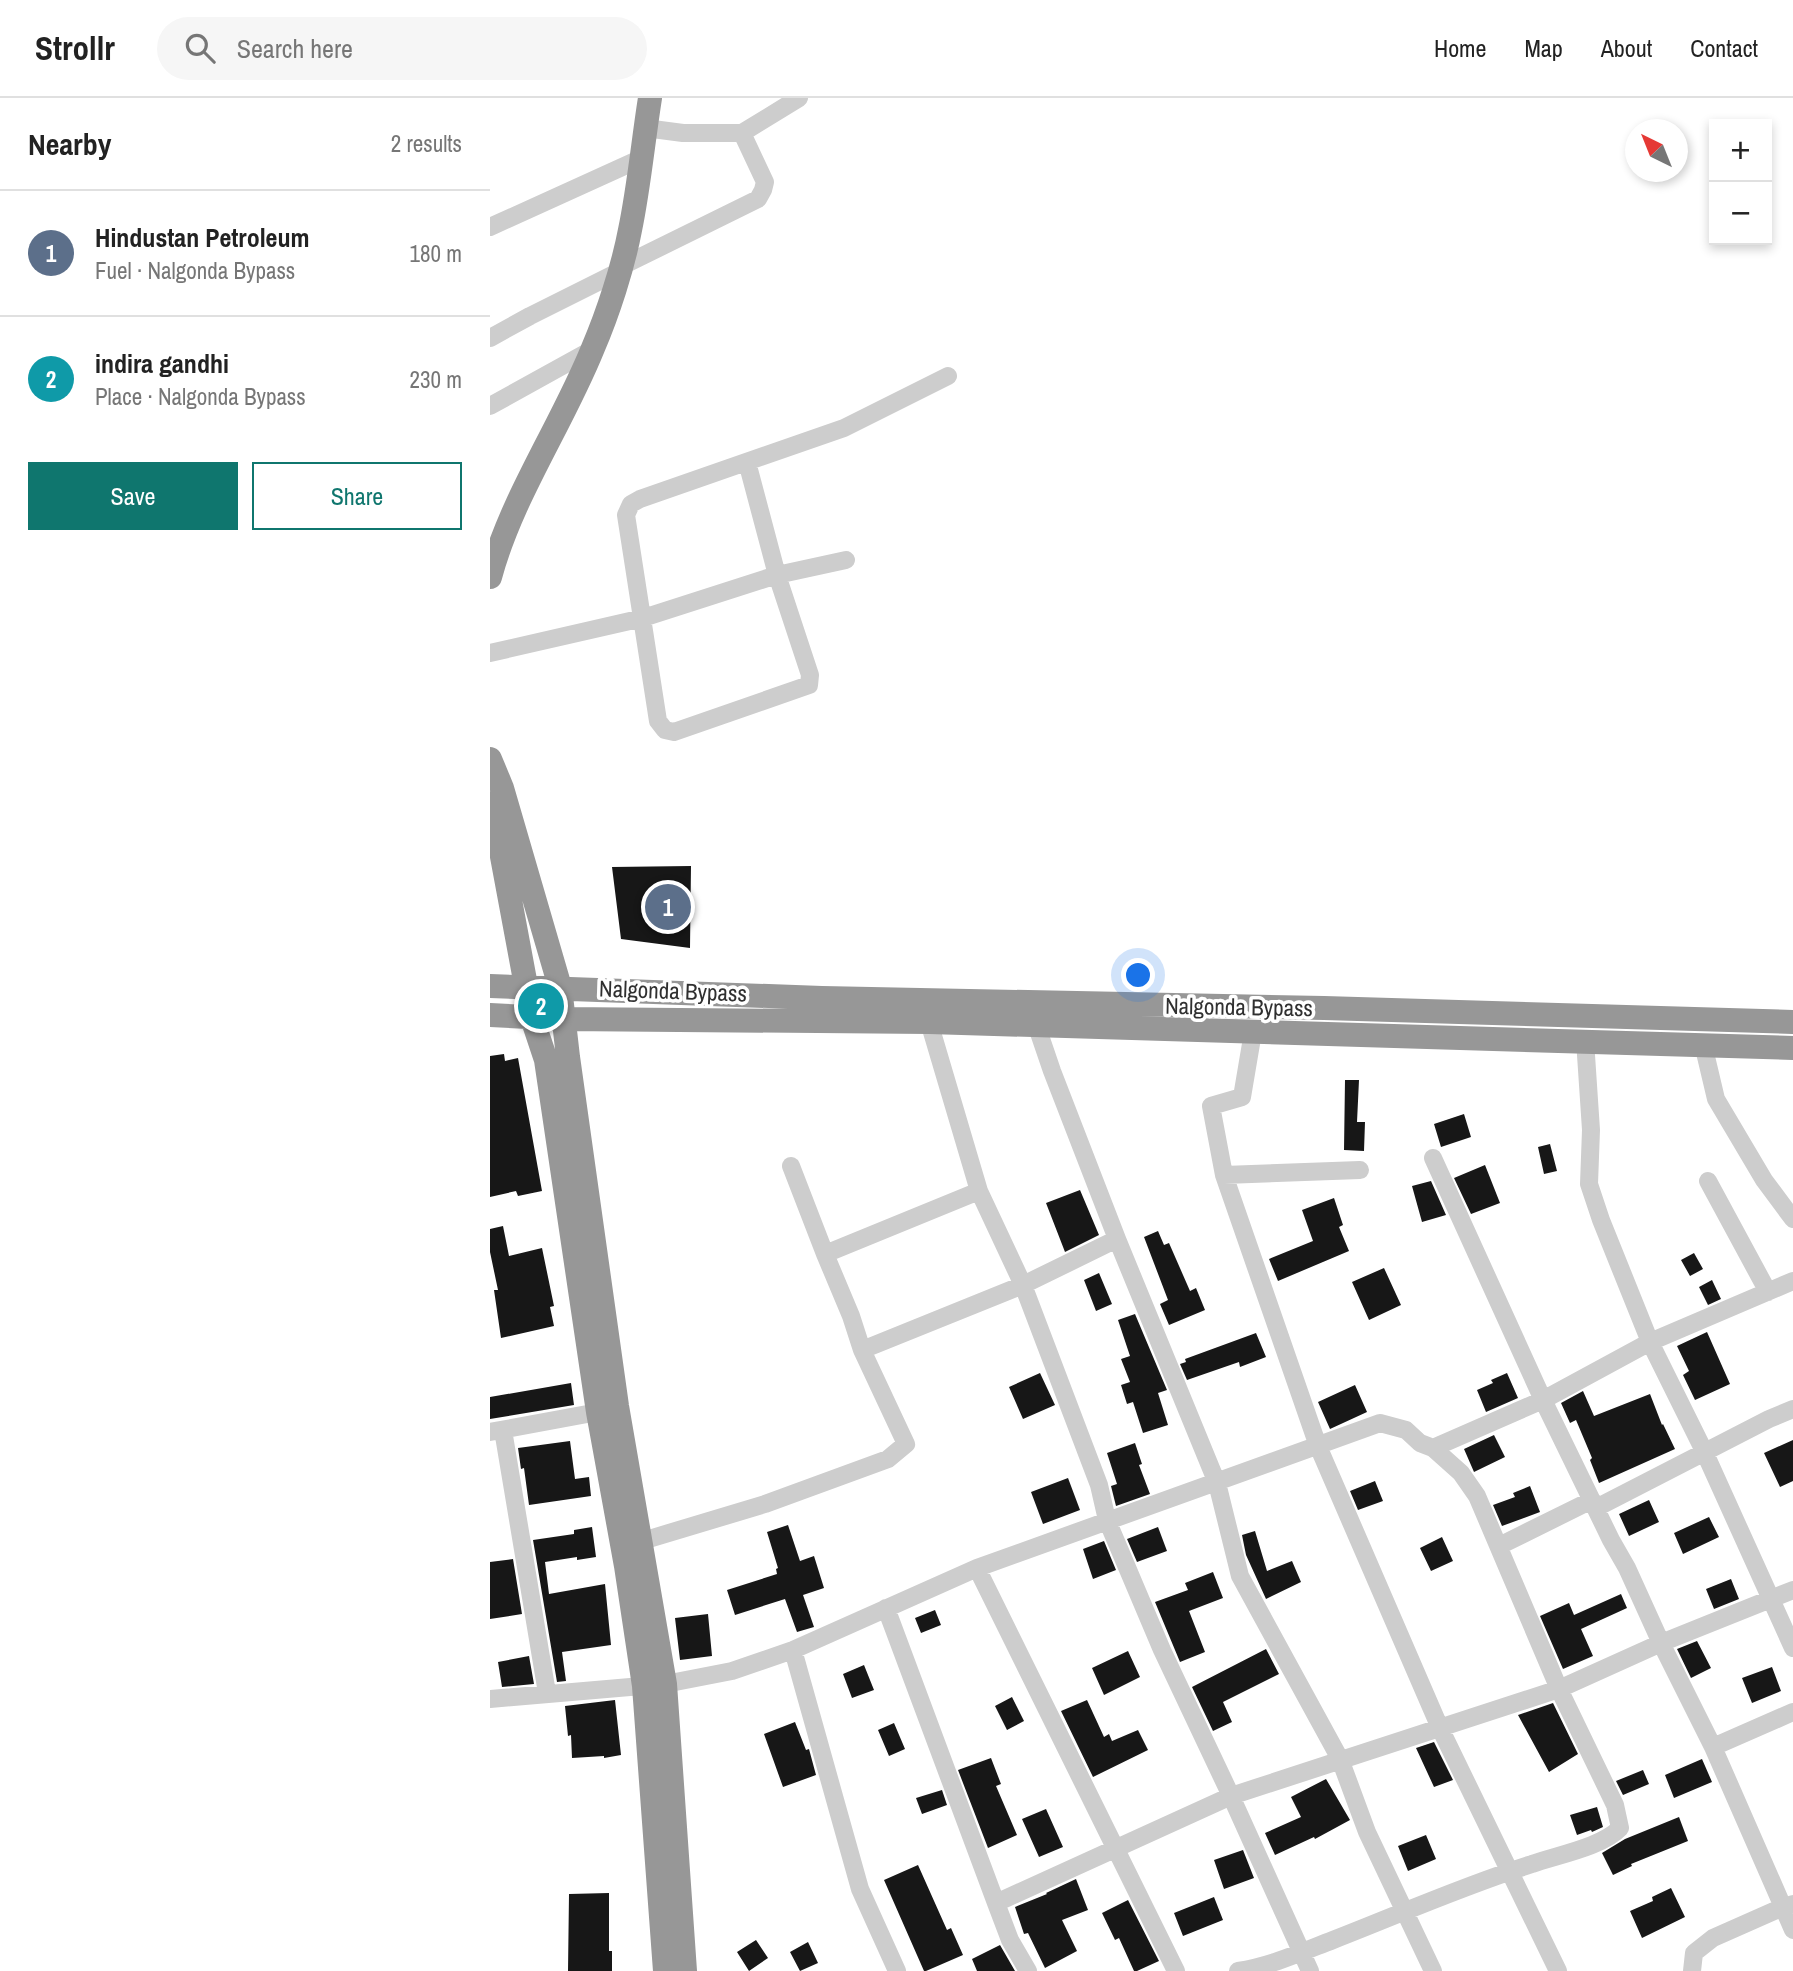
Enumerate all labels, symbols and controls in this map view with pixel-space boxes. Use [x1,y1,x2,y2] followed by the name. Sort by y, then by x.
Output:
[157,17,647,80] search box
[35,26,115,70] text: Strollr
[181,29,219,67] icon: search
[237,31,353,66] text: Search here
[1434,32,1486,64] text: Home
[1524,32,1563,64] text: Map
[1601,32,1652,64] text: About
[1690,32,1758,64] text: Contact
[1625,119,1688,182] north arrow
[1709,119,1772,245] map controls
[1709,119,1772,182] button: +
[28,124,111,164] text: Nearby
[391,128,462,159] text: 2 results
[1709,182,1772,245] button: −
[95,220,309,255] text: Hindustan Petroleum
[46,238,56,269] text: 1
[410,238,462,269] text: 180 m
[95,255,295,286] text: Fuel · Nalgonda Bypass
[95,346,229,381] text: indira gandhi
[46,364,56,395] text: 2
[410,364,462,395] text: 230 m
[95,381,306,412] text: Place · Nalgonda Bypass
[28,462,238,530] button: Save
[252,462,462,530] button: Share
[645,881,691,933] pin: 1
[1121,958,1155,992] your location
[599,972,747,1009] street label: Nalgonda Bypass
[518,980,564,1032] pin: 2
[1165,990,1313,1023] street label: Nalgonda Bypass

